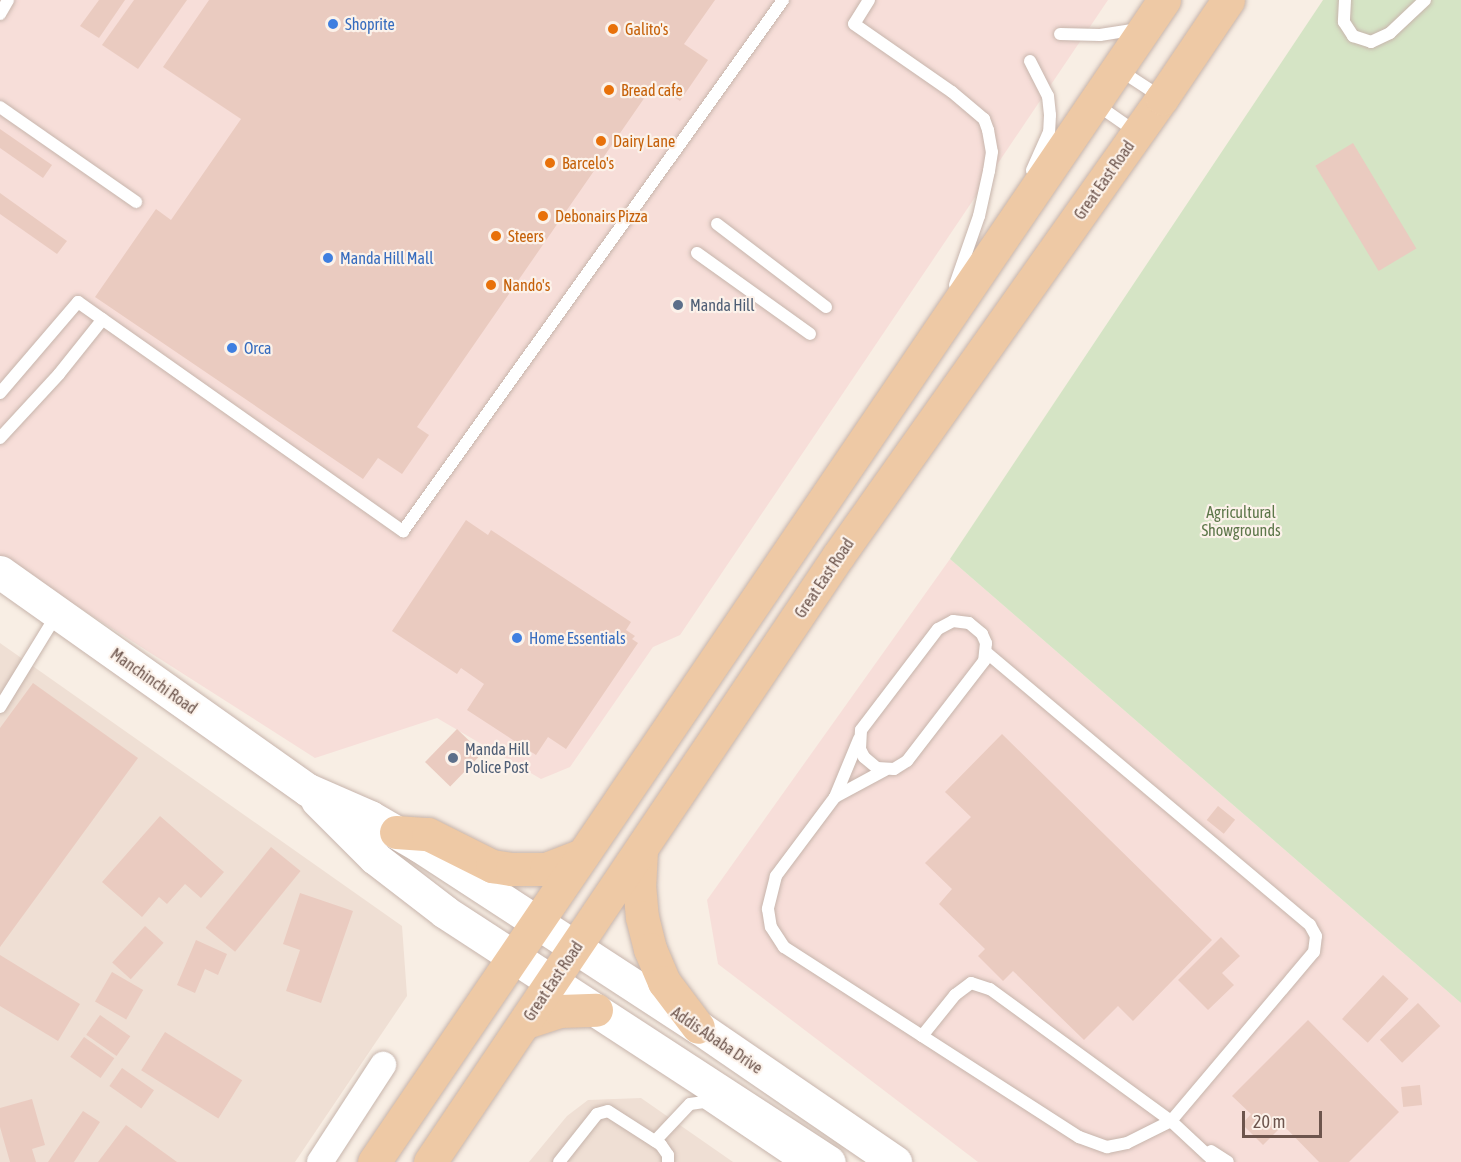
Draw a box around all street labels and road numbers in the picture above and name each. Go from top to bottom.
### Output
street label: Great East Road [1070,137,1138,223]
street label: Great East Road [790,535,858,621]
street label: Manchinchi Road [107,644,201,718]
street label: Great East Road [519,938,587,1024]
street label: Addis Ababa Drive [668,1002,766,1078]

